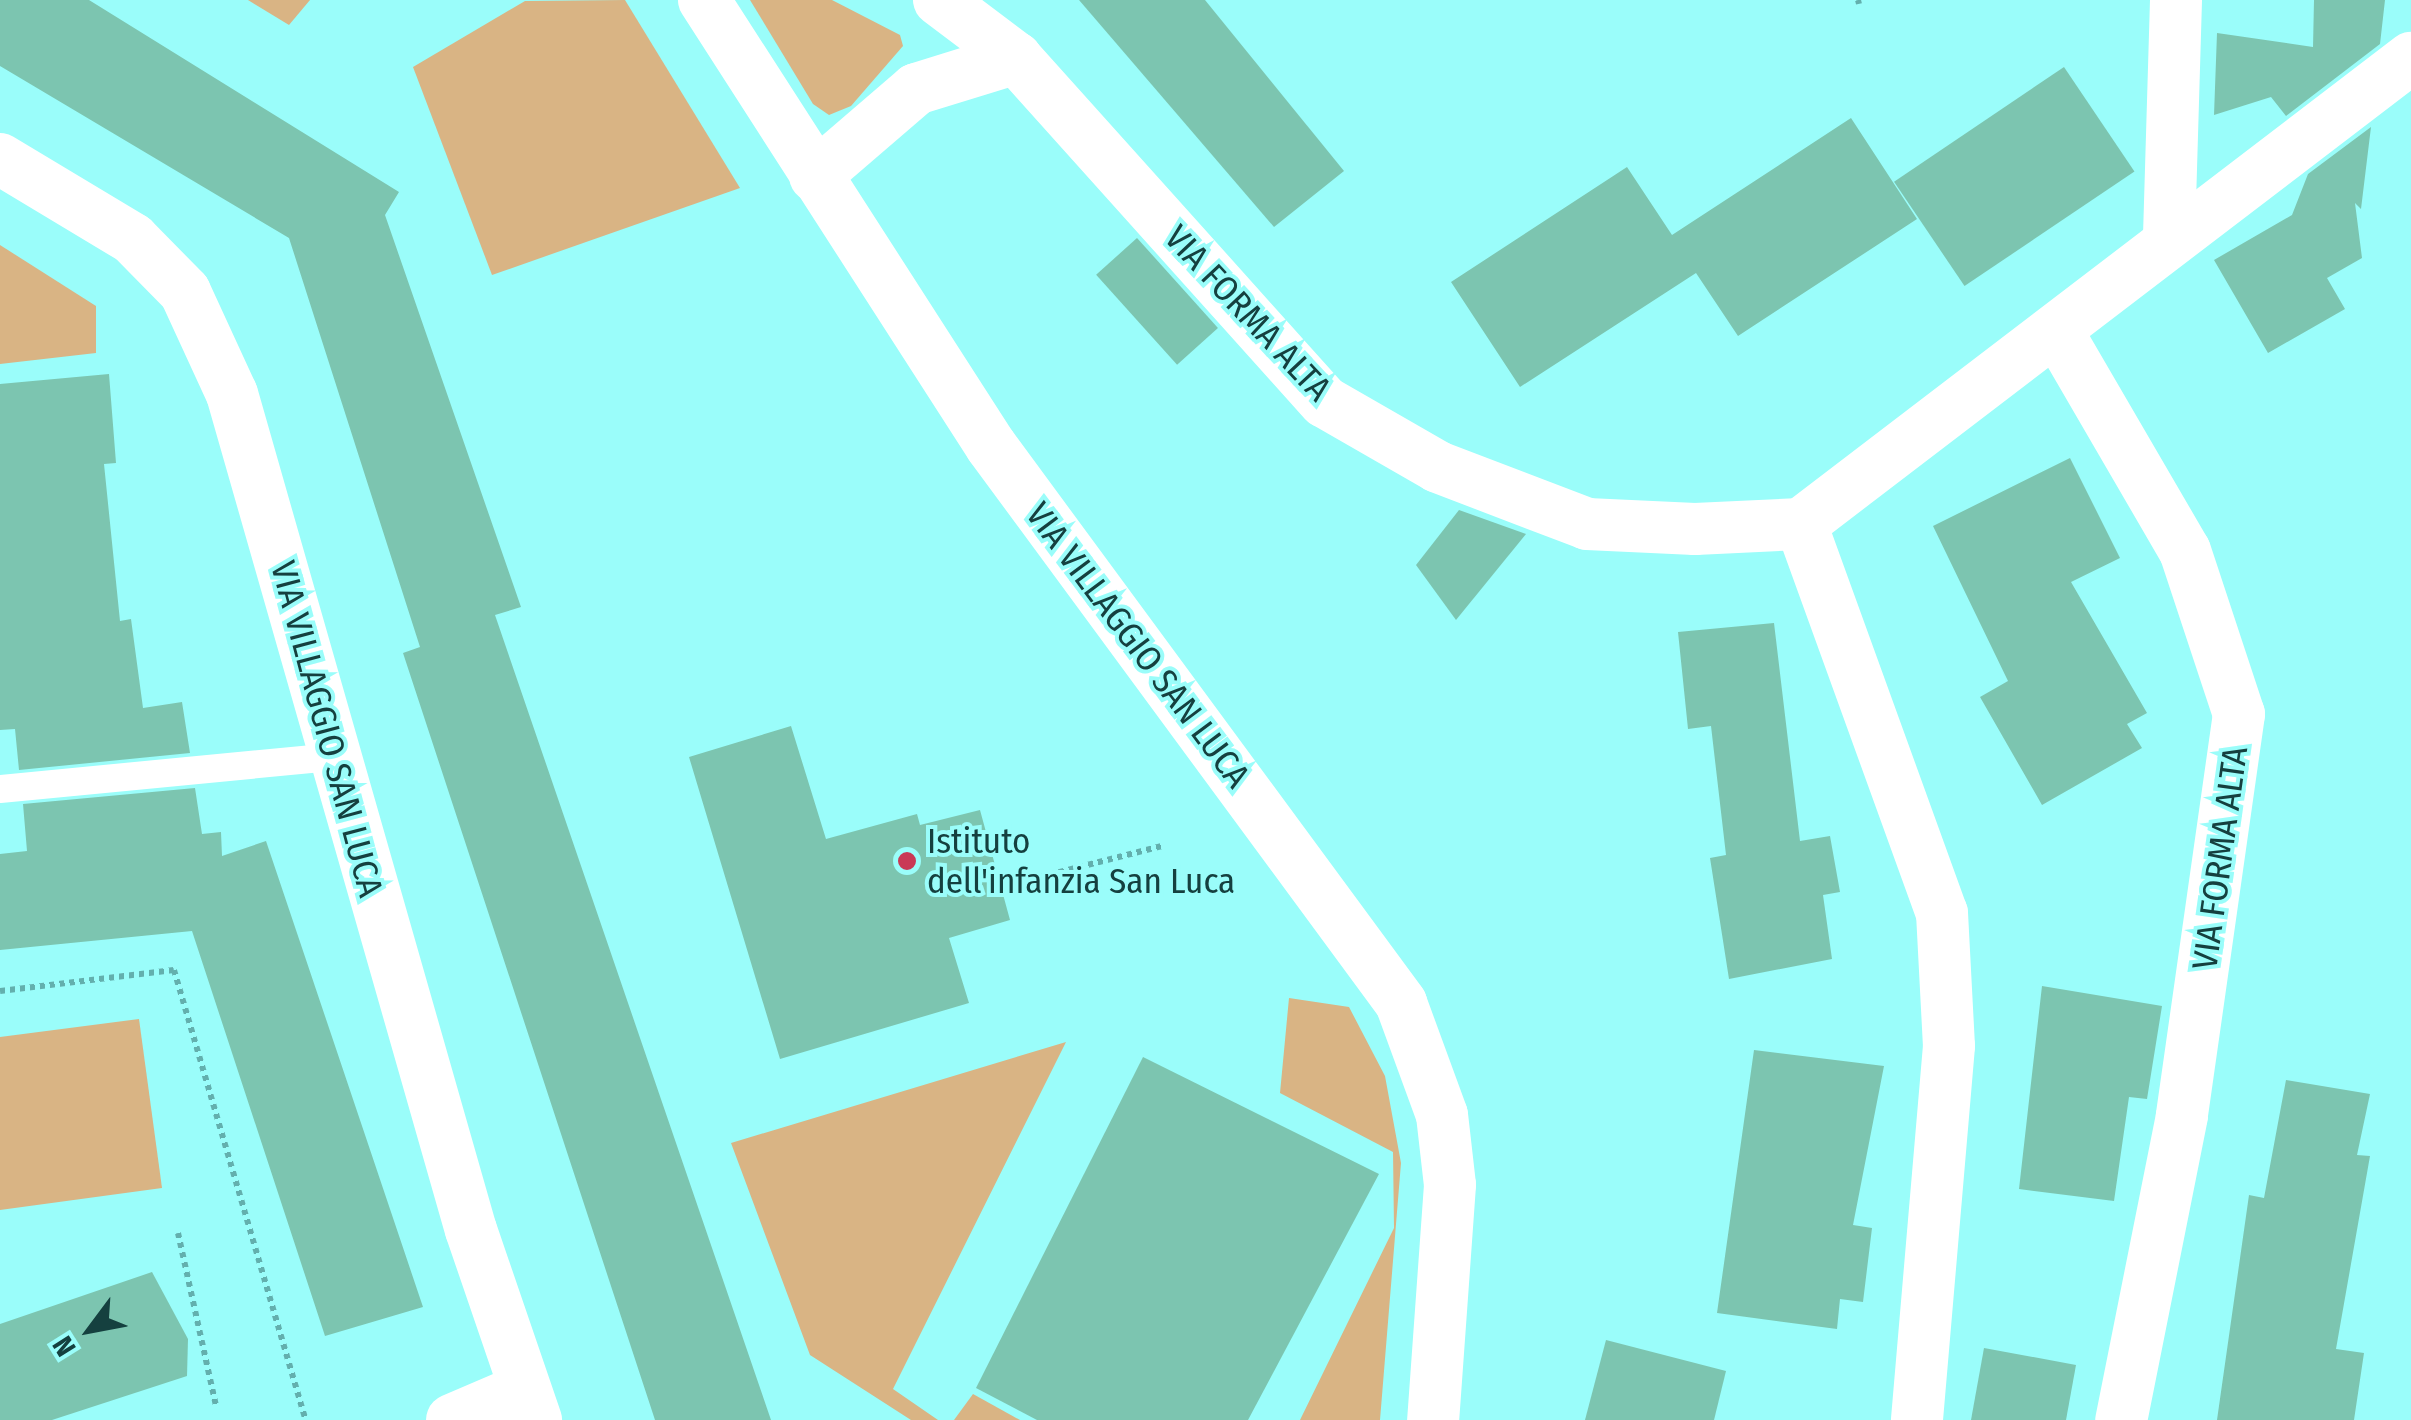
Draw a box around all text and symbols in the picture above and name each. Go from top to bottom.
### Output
street label: VIA FORMA ALTA [1156,216,1340,410]
street label: VIA VILLAGGIO SAN LUCA [1017,494,1259,796]
street label: VIA VILLAGGIO SAN LUCA [262,557,392,901]
street label: VIA FORMA ALTA [2184,744,2256,972]
place label: Istituto dell'infanzia San Luca [927,820,1235,902]
marker: Istituto dell'infanzia San Luca [896,850,918,872]
north arrow [40,1280,140,1380]
text: N [46,1330,83,1362]

